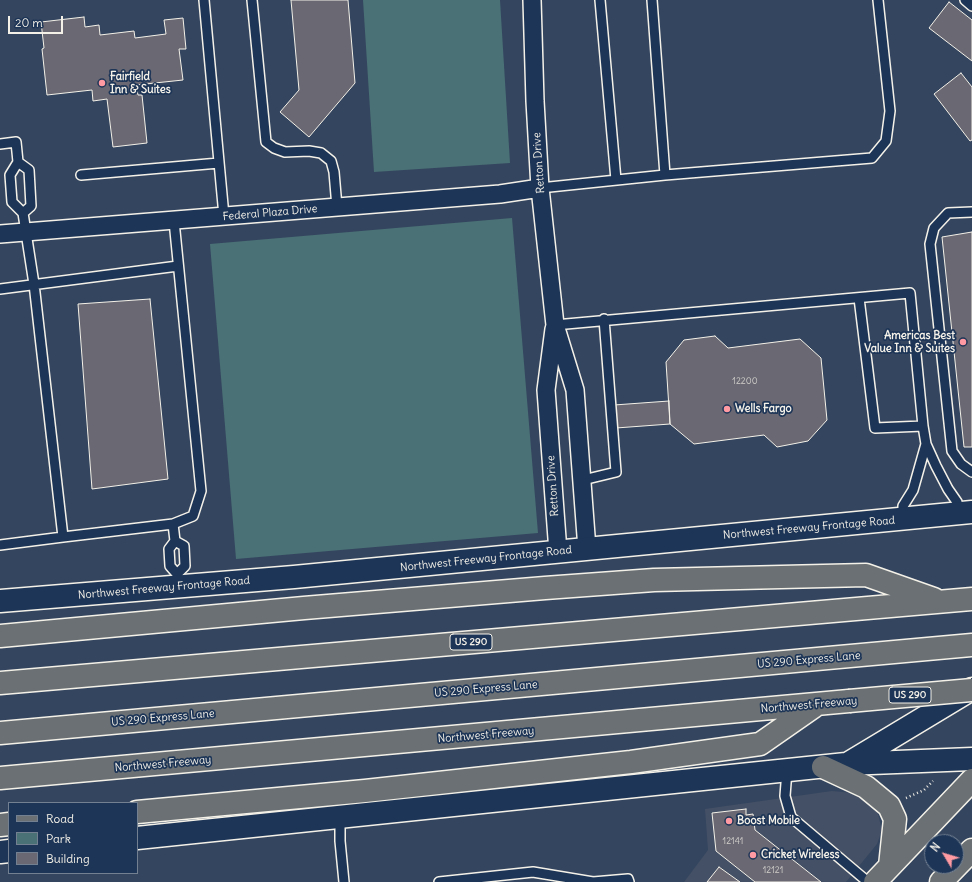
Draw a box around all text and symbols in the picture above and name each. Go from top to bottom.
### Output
scale bar [10,8,65,34]
text: 20 m [15,15,43,30]
place label: Fairfield Inn & Suites [110,70,171,96]
marker: Fairfield Inn & Suites [97,78,107,88]
street label: Retton Drive [530,132,548,194]
street label: Federal Plaza Drive [222,202,318,224]
place label: Americas Best Value Inn & Suites [864,329,955,355]
marker: Americas Best Value Inn & Suites [958,337,968,347]
house number: 12200 [732,376,758,386]
place label: Wells Fargo [735,402,792,416]
marker: Wells Fargo [722,404,732,414]
street label: Retton Drive [544,455,562,517]
street label: Northwest Freeway Frontage Road [722,514,896,542]
street label: Northwest Freeway Frontage Road [399,543,573,575]
street label: Northwest Freeway Frontage Road [77,574,251,602]
road number: US 290 [450,634,492,650]
street label: US 290 Express Lane [757,649,861,671]
street label: US 290 Express Lane [434,678,538,700]
road number: US 290 [889,687,931,703]
street label: Northwest Freeway [760,694,858,716]
street label: US 290 Express Lane [111,707,215,729]
street label: Northwest Freeway [437,724,535,746]
street label: Northwest Freeway [114,753,212,775]
legend [8,802,138,874]
text: Road [46,811,74,826]
place label: Boost Mobile [737,814,800,828]
marker: Boost Mobile [724,816,734,826]
text: Park [46,831,71,846]
north arrow [924,834,964,874]
house number: 12141 [723,836,743,846]
text: N [927,840,943,855]
place label: Cricket Wireless [761,848,839,862]
marker: Cricket Wireless [748,850,758,860]
text: Building [46,851,90,866]
house number: 12121 [763,865,783,875]

